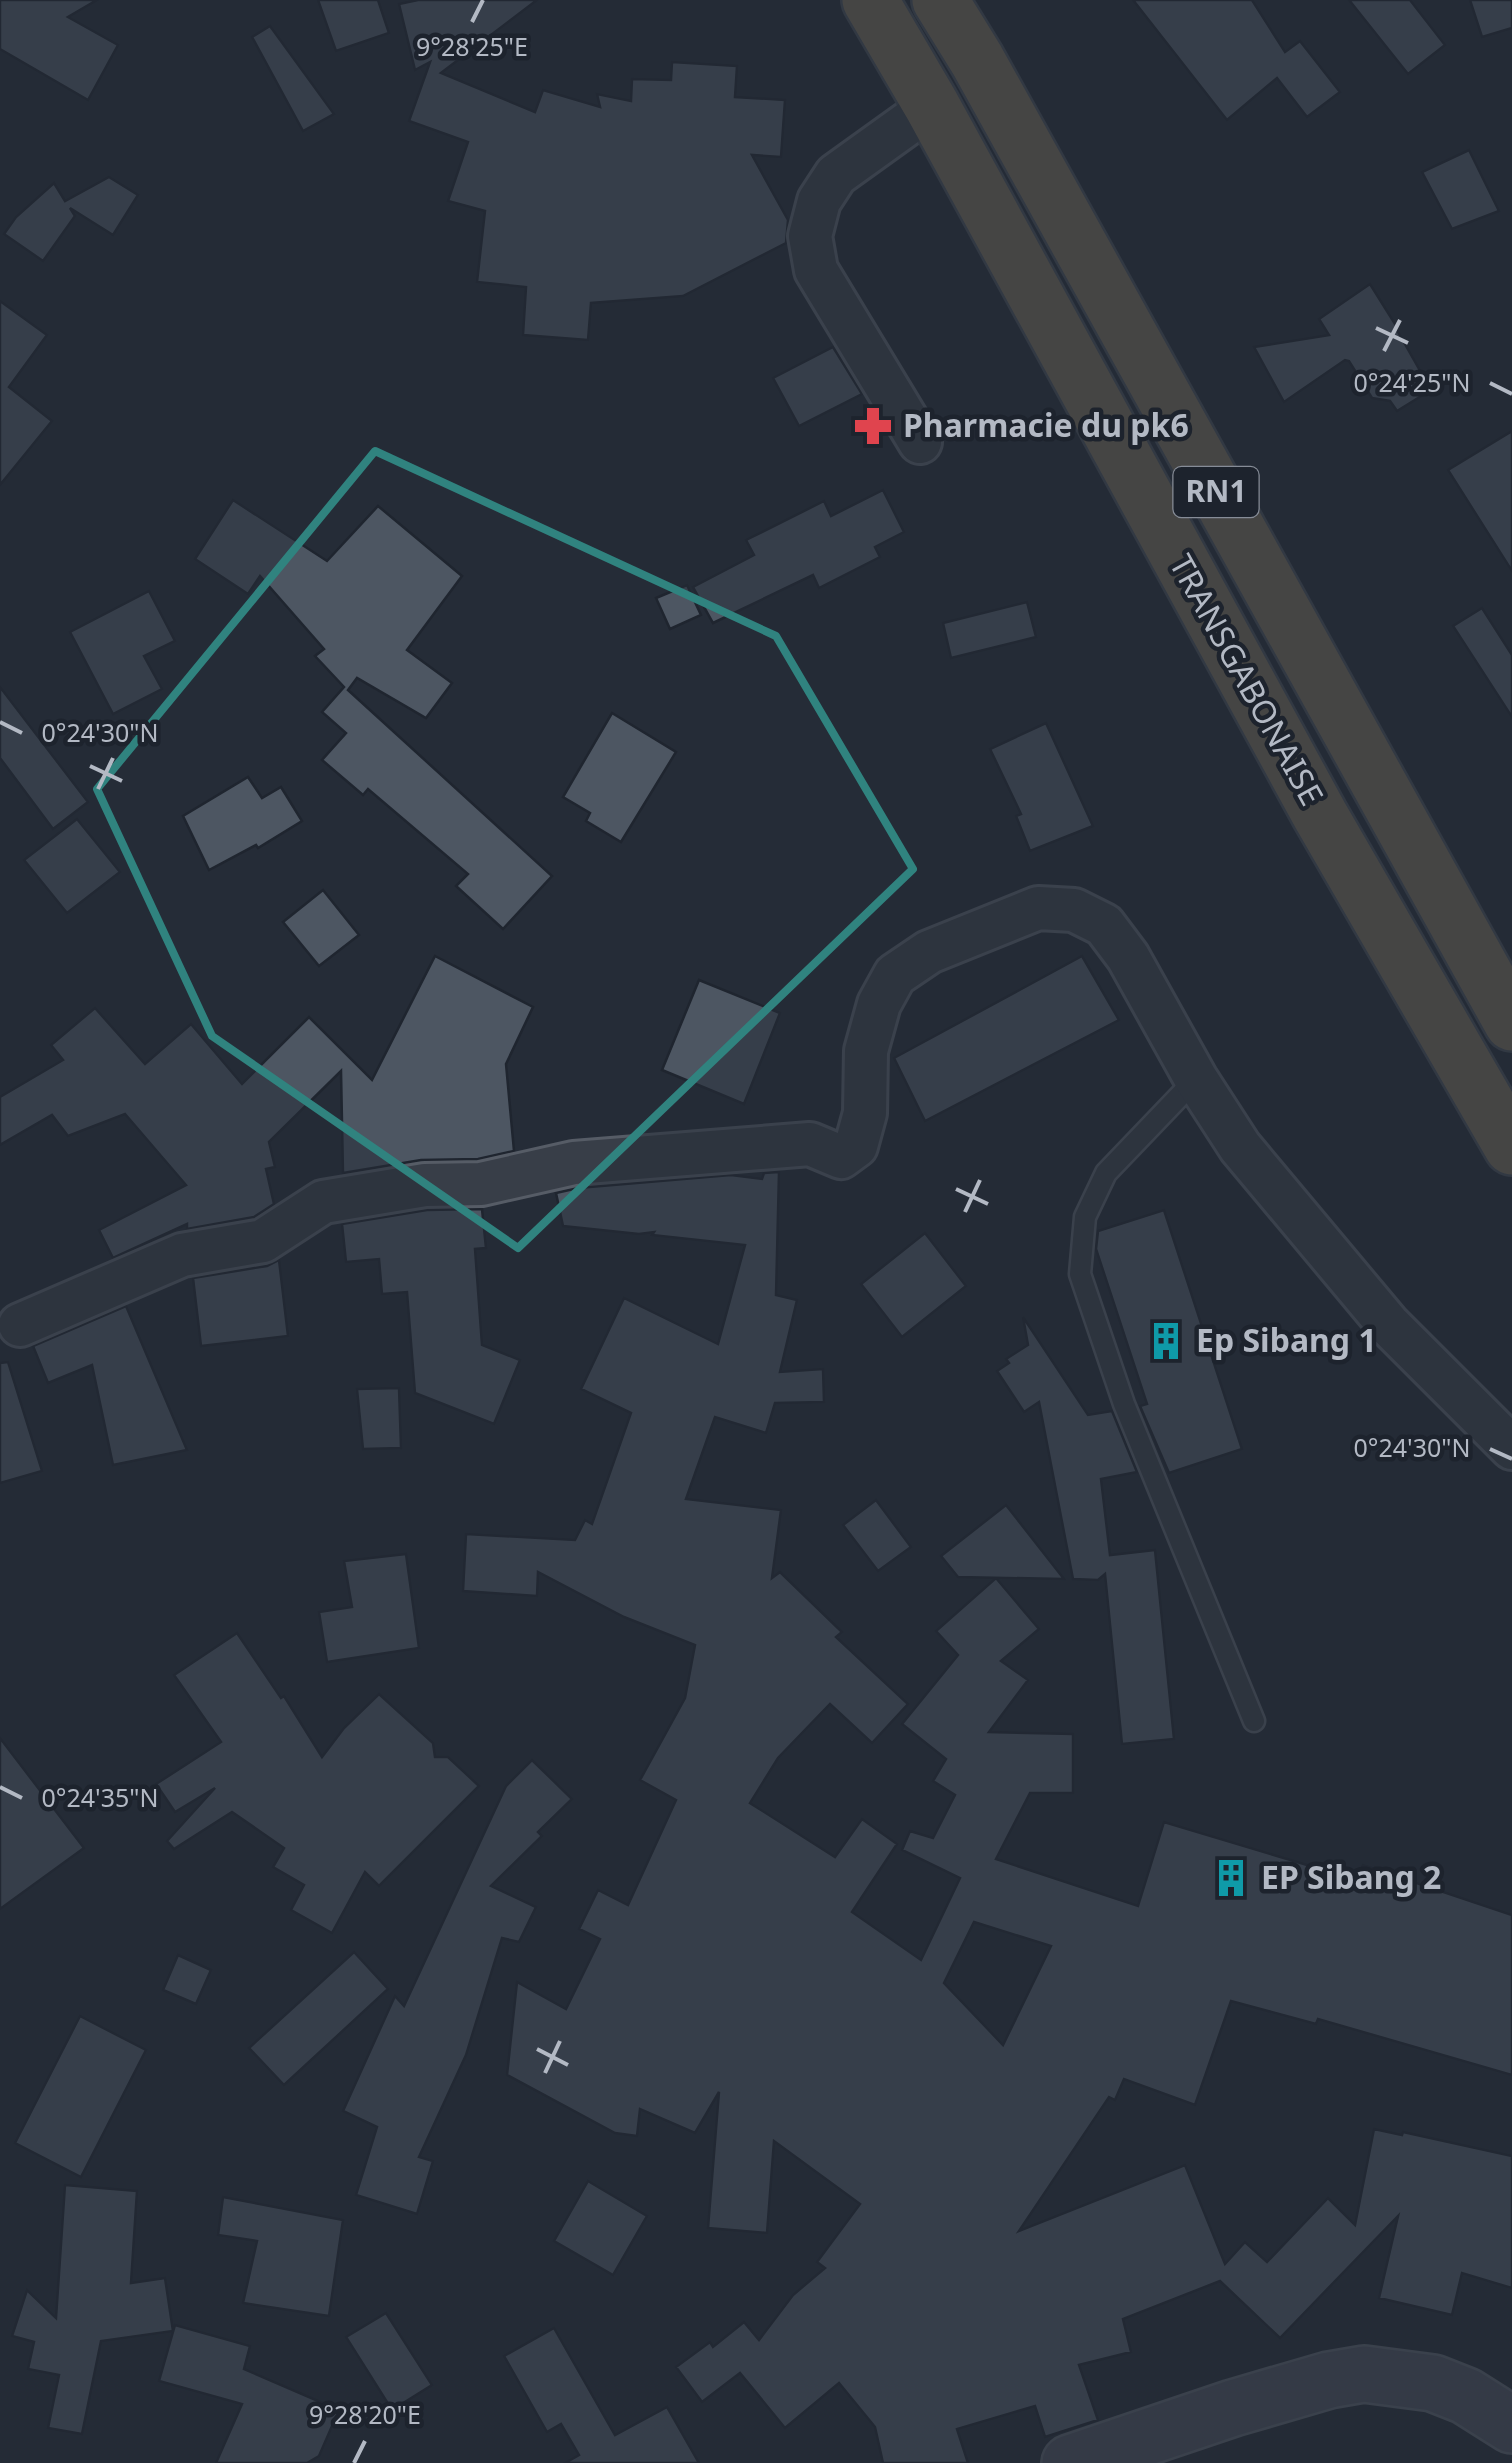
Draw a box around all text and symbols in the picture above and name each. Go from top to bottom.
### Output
text: 9°28'25"E [416,29,528,63]
text: 0°24'25"N [1353,365,1471,399]
place label: Pharmacie du pk6 [903,403,1189,446]
pharmacy icon: Pharmacie du pk6 [852,405,894,447]
road number: RN1 [1174,467,1258,517]
street label: TRANSGABONAISE [1161,546,1334,812]
text: 0°24'30"N [41,715,159,749]
place label: Ep Sibang 1 [1196,1318,1377,1361]
building icon: Ep Sibang 1 [1145,1320,1187,1362]
text: 0°24'30"N [1353,1430,1471,1464]
text: 0°24'35"N [41,1780,159,1814]
place label: EP Sibang 2 [1261,1855,1441,1898]
building icon: EP Sibang 2 [1210,1857,1252,1899]
text: 9°28'20"E [309,2397,421,2431]

